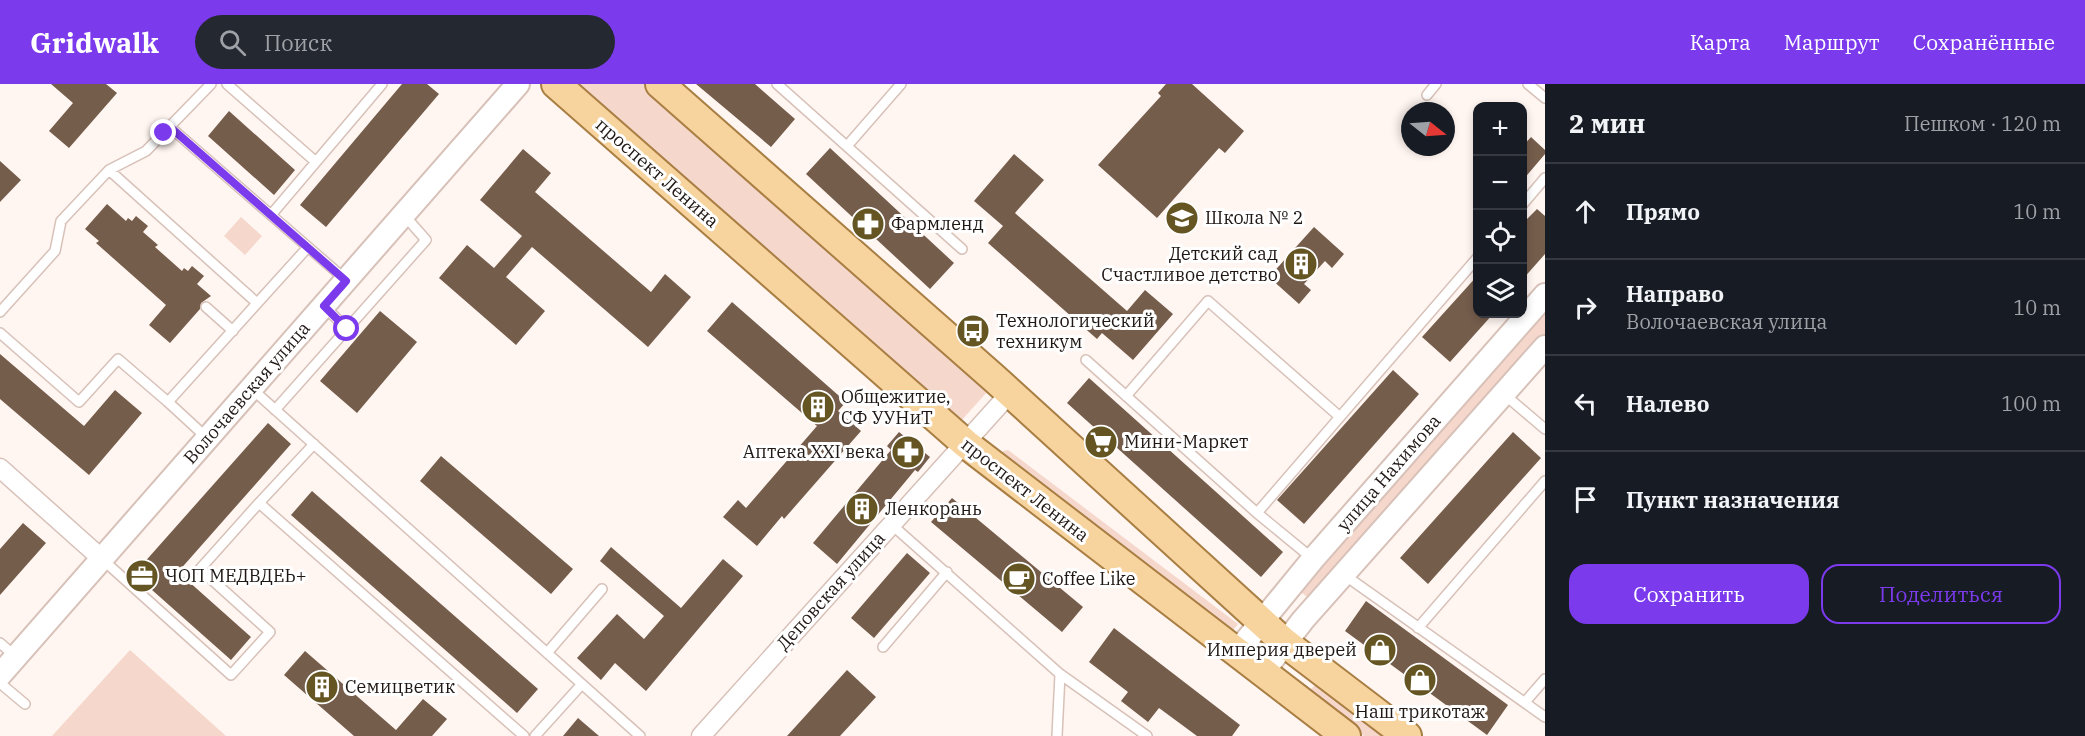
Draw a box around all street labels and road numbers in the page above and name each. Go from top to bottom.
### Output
street label: проспект Ленина [591,113,724,232]
street label: Волочаевская улица [178,317,315,469]
street label: улица Нахимова [1332,409,1446,536]
street label: проспект Ленина [957,433,1094,547]
street label: Деповская улица [771,527,890,655]

